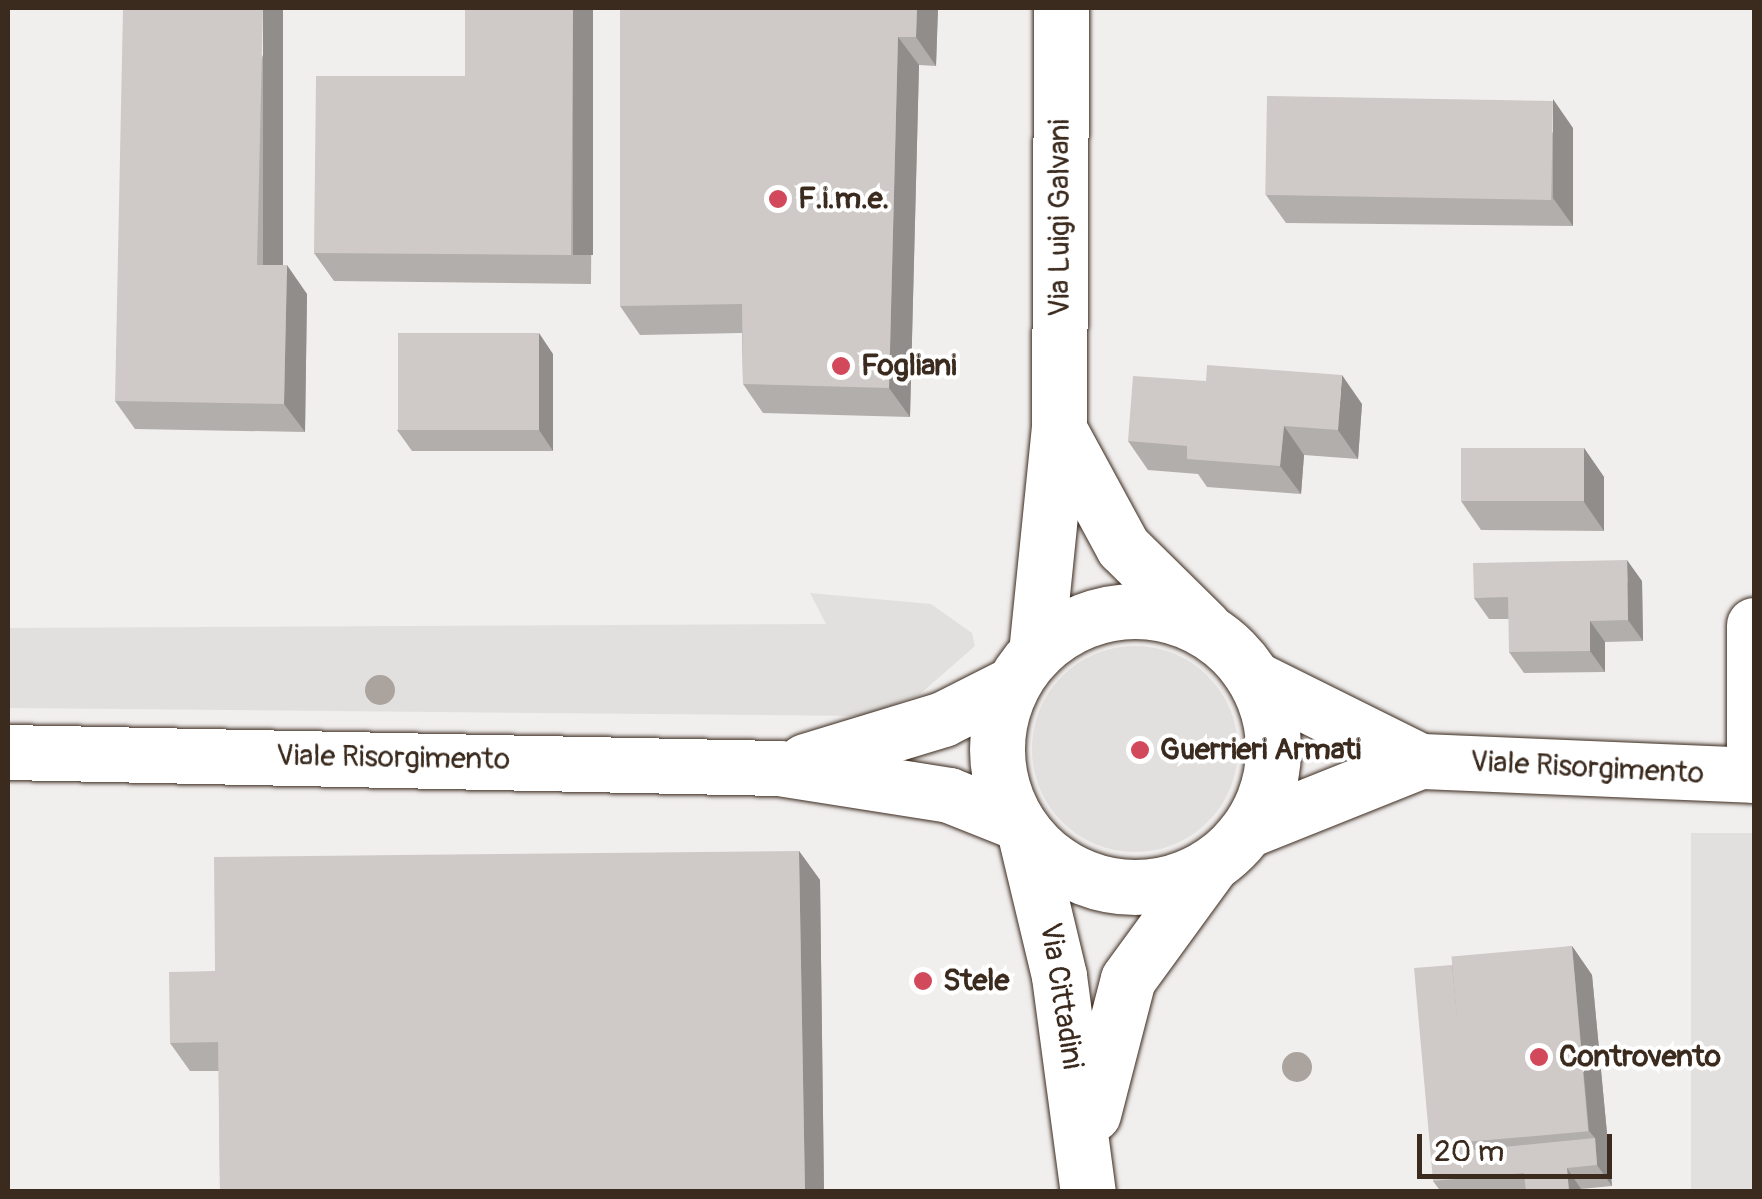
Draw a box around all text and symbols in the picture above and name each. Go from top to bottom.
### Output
street label: Via Luigi Galvani [1042,119,1078,317]
place label: F.i.m.e. [798,181,889,217]
marker: F.i.m.e. [767,188,789,210]
place label: Fogliani [861,348,957,384]
marker: Fogliani [830,355,852,377]
place label: Guerrieri Armati [1160,732,1361,768]
street label: Viale Risorgimento [276,738,510,778]
marker: Guerrieri Armati [1129,739,1151,761]
street label: Viale Risorgimento [1469,744,1705,792]
street label: Via Cittadini [1032,920,1090,1072]
place label: Stele [943,963,1009,999]
marker: Stele [912,970,934,992]
place label: Controvento [1559,1039,1721,1075]
marker: Controvento [1528,1046,1550,1068]
scale bar [1422,1114,1617,1176]
text: 20 m [1434,1133,1504,1170]

